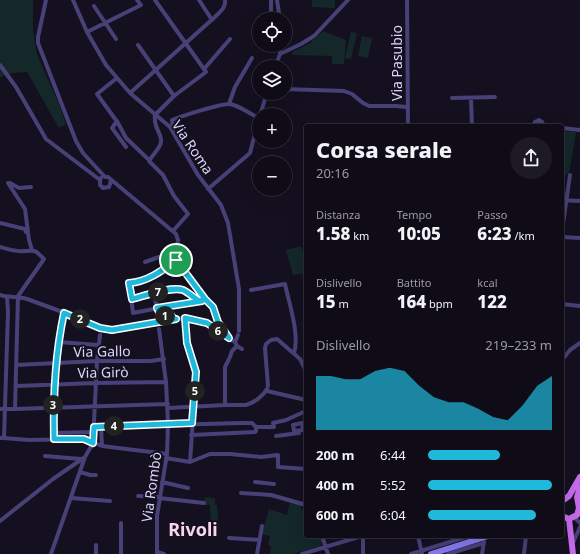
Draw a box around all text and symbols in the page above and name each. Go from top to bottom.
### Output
map controls [252,12,292,196]
button: locate [252,12,292,52]
street label: Via Pasubio [387,25,406,101]
button: layers [252,60,292,100]
button: + [252,108,292,148]
street label: Via Roma [168,116,218,178]
text: Corsa serale [316,134,452,164]
button: share [510,137,552,179]
button: − [252,156,292,196]
text: 20:16 [316,164,349,182]
text: Distanza [316,207,360,222]
text: Tempo [397,207,432,222]
text: Passo [477,207,507,222]
text: 1.58 [316,222,350,245]
text: 10:05 [397,222,441,245]
text: 6:23 [477,222,512,245]
text: km [350,228,369,243]
text: /km [512,228,535,243]
pin [159,243,193,277]
icon: arrive [165,249,187,271]
text: Dislivello [316,275,362,290]
text: Battito [397,275,431,290]
text: kcal [477,275,498,290]
pin: 7 [148,282,168,302]
text: 7 [155,284,161,299]
text: 15 [316,290,336,313]
text: 164 [397,290,426,313]
text: 122 [477,290,507,313]
text: m [336,296,349,311]
text: bpm [426,296,453,311]
pin: 1 [155,306,175,326]
text: 1 [162,308,168,323]
pin: 2 [70,309,90,329]
text: 2 [77,311,83,326]
pin: 6 [208,321,228,341]
text: 6 [215,323,221,338]
text: Dislivello [316,336,370,354]
text: 219–233 m [485,336,552,354]
street label: Via Gallo [73,341,131,361]
street label: Via Girò [77,362,129,382]
pin: 5 [185,381,205,401]
text: 5 [192,383,198,398]
pin: 3 [43,395,63,415]
text: 3 [50,397,56,412]
pin: 4 [104,416,124,436]
text: 4 [111,418,117,433]
text: 200 m [316,446,354,464]
text: 6:44 [380,446,406,464]
street label: Via Rombò [137,451,165,523]
text: 400 m [316,476,354,494]
text: 5:52 [380,476,406,494]
text: 600 m [316,506,354,524]
text: 6:04 [380,506,406,524]
district label: Rivoli [168,517,218,541]

